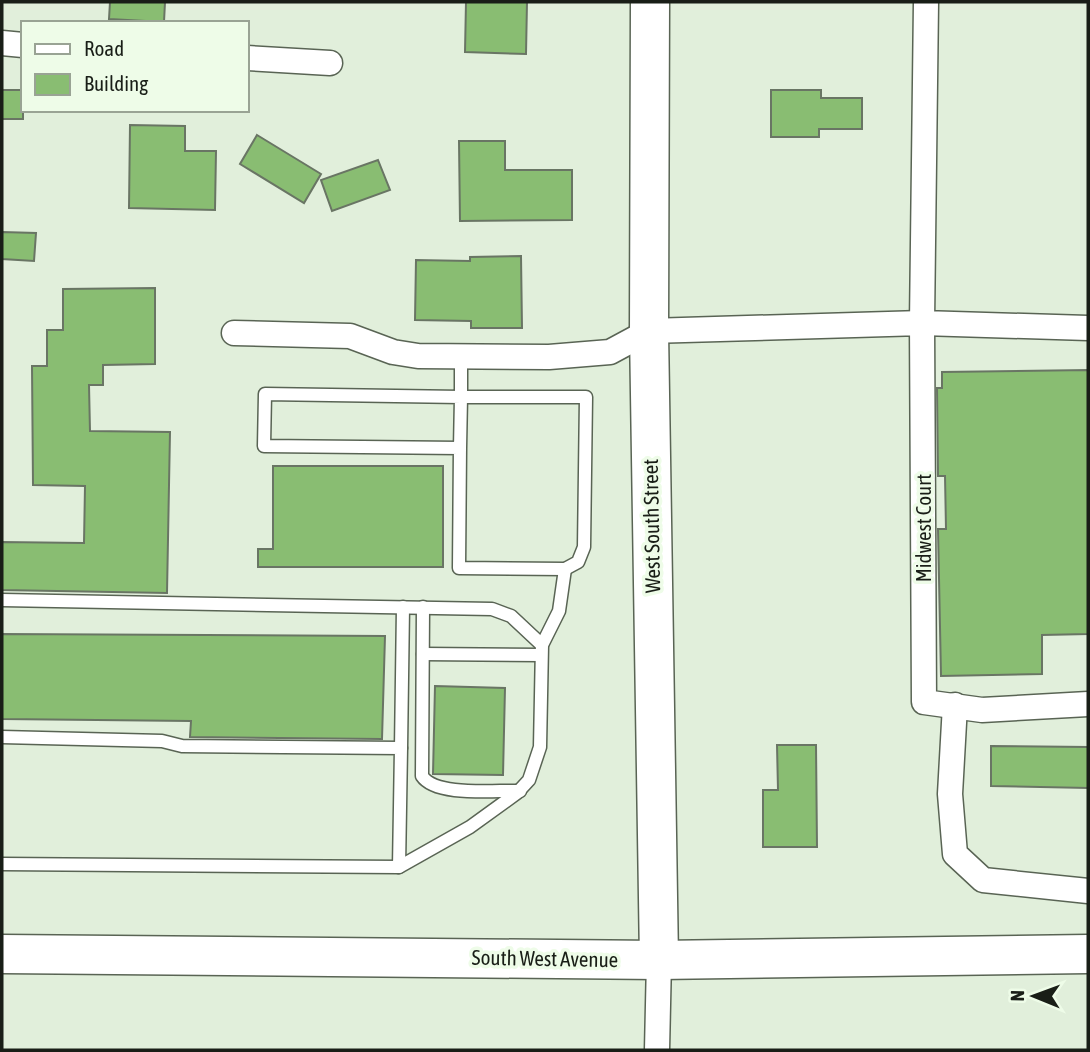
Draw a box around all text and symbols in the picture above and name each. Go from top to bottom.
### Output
legend [21,21,248,112]
text: Road [84,36,124,60]
text: Building [84,71,148,95]
street label: West South Street [638,459,664,593]
street label: Midwest Court [911,474,935,582]
street label: South West Avenue [472,945,618,971]
north arrow [999,961,1069,1031]
text: N [1006,990,1028,1002]

